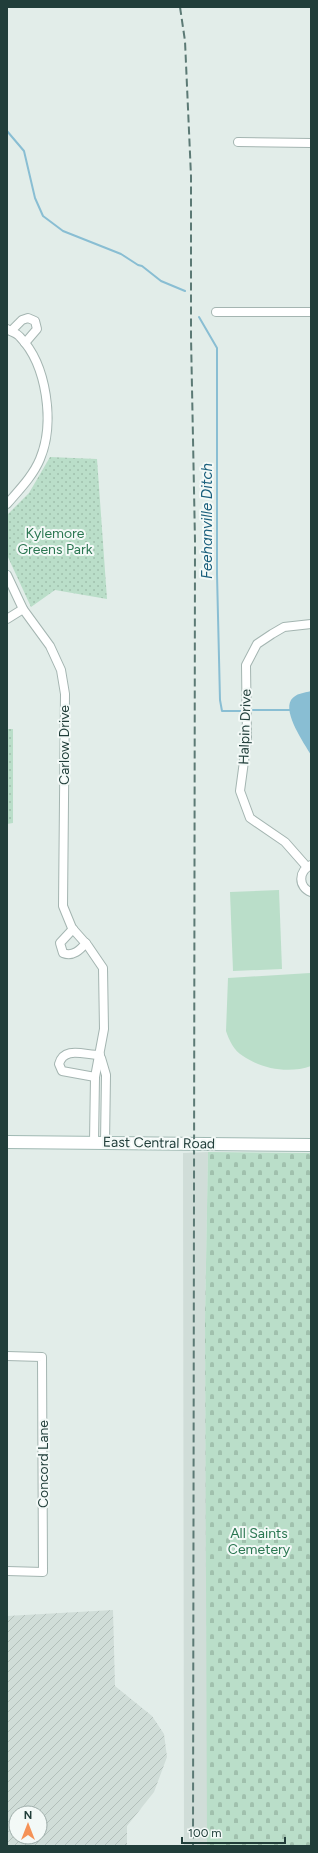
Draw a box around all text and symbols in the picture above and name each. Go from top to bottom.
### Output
water label: Feehanville Ditch [198,463,216,579]
park label: Kylemore Greens Park [17,525,93,558]
street label: Halpin Drive [235,688,255,765]
street label: Carlow Drive [56,705,73,785]
street label: East Central Road [103,1134,215,1152]
street label: Concord Lane [35,1420,52,1508]
park label: All Saints Cemetery [228,1525,291,1558]
north arrow [8,1805,48,1845]
text: N [24,1809,32,1822]
scale bar [182,1819,285,1845]
text: 100 m [188,1826,222,1840]

